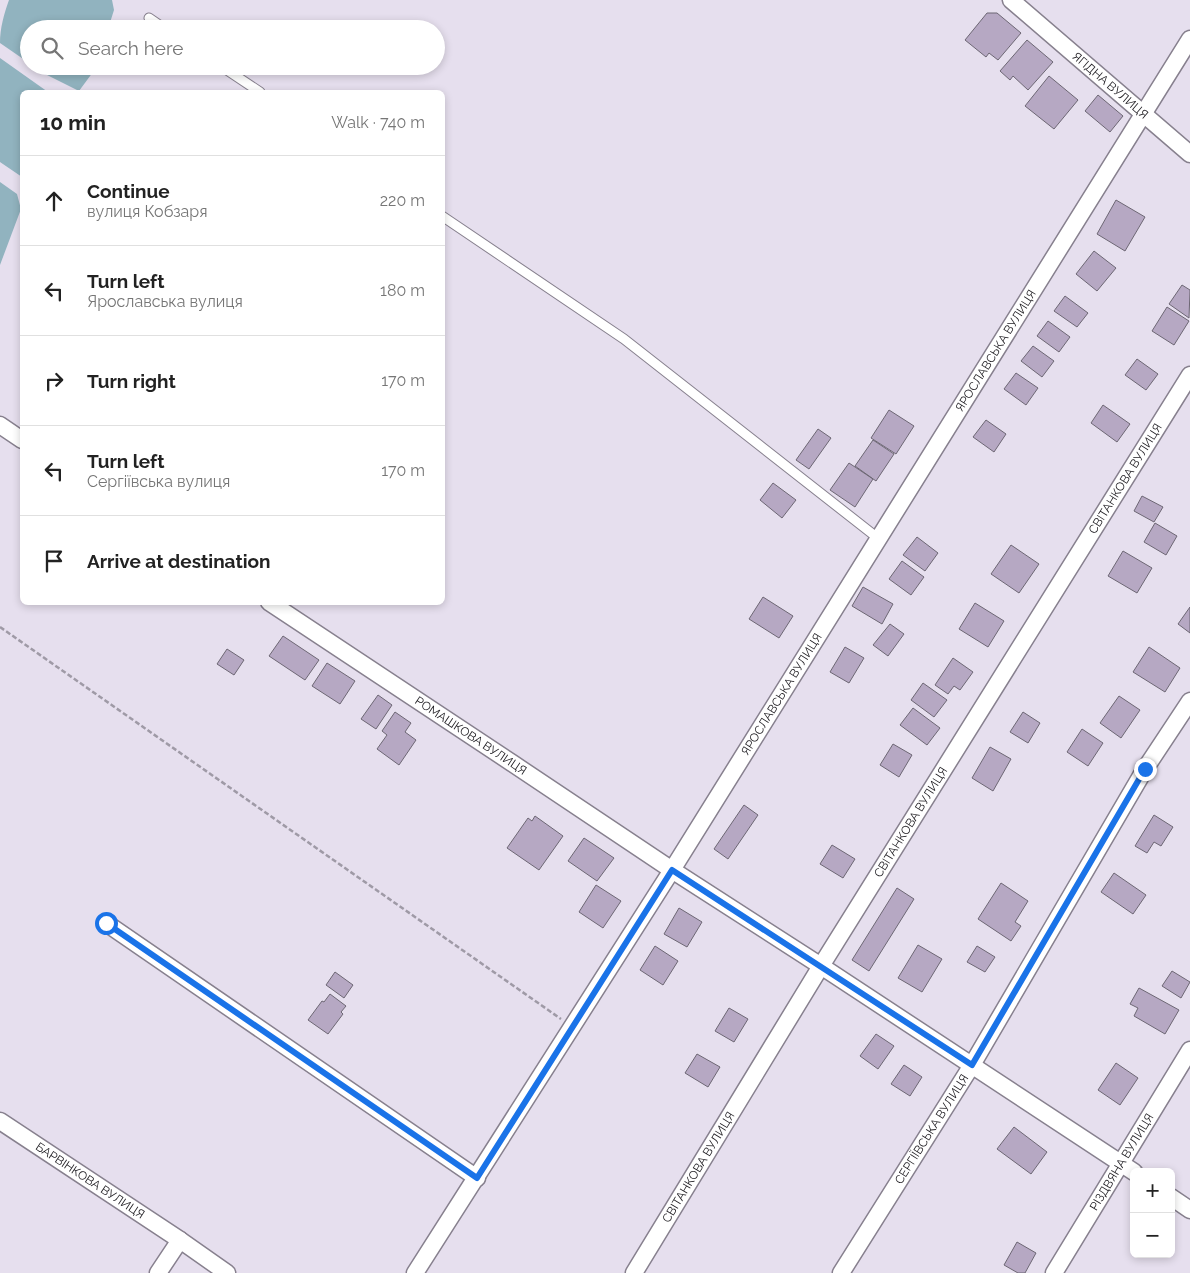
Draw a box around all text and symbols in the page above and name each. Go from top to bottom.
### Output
search box [20,20,445,75]
icon: search [38,34,66,62]
text: Search here [78,37,184,59]
street label: ЯГІДНА ВУЛИЦЯ [1070,49,1151,122]
text: 10 min [40,110,106,135]
text: Walk · 740 m [331,113,425,132]
text: Continue [87,180,170,202]
icon: ahead [40,187,68,215]
text: 220 m [380,191,425,210]
text: вулиця Кобзаря [87,202,207,221]
text: Turn left [87,270,164,292]
icon: left [40,277,68,305]
text: 180 m [380,281,425,300]
street label: ЯРОСЛАВСЬКА ВУЛИЦЯ [953,287,1039,414]
text: Ярославська вулиця [87,292,243,311]
icon: right [40,367,68,395]
text: Turn right [87,370,176,392]
text: 170 m [381,371,425,390]
street label: СВІТАНКОВА ВУЛИЦЯ [1086,421,1165,536]
text: Turn left [87,450,164,472]
icon: left [40,457,68,485]
text: 170 m [381,461,425,480]
text: Сергіївська вулиця [87,472,230,491]
icon: arrive [40,547,68,575]
text: Arrive at destination [87,550,271,572]
street label: ЯРОСЛАВСЬКА ВУЛИЦЯ [738,631,825,758]
street label: РОМАШКОВА ВУЛИЦЯ [412,694,529,778]
route end [1134,758,1157,781]
street label: СВІТАНКОВА ВУЛИЦЯ [871,765,950,880]
route start [95,912,118,935]
street label: СЕРГІЇВСЬКА ВУЛИЦЯ [892,1072,971,1187]
street label: СВІТАНКОВА ВУЛИЦЯ [659,1109,738,1225]
street label: РІЗДВЯНА ВУЛИЦЯ [1087,1111,1157,1213]
street label: БАРВІНКОВА ВУЛИЦЯ [33,1140,147,1222]
map controls [1130,1168,1175,1258]
button: + [1130,1168,1175,1213]
button: − [1130,1213,1175,1258]

